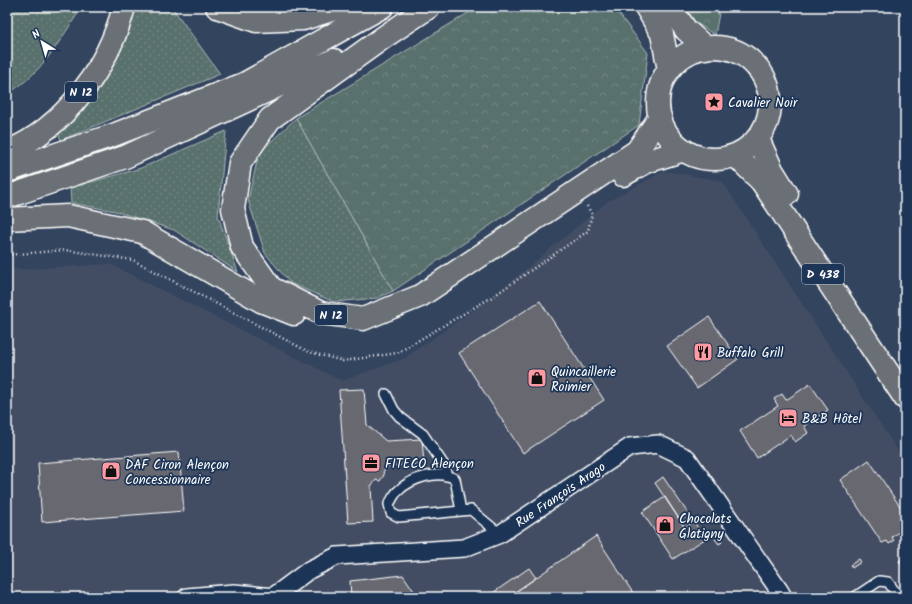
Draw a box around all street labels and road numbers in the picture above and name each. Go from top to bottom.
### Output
road number: N 12 [65,82,97,102]
road number: D 438 [802,264,844,284]
road number: N 12 [315,305,347,325]
street label: Rue François Arago [511,457,610,533]

